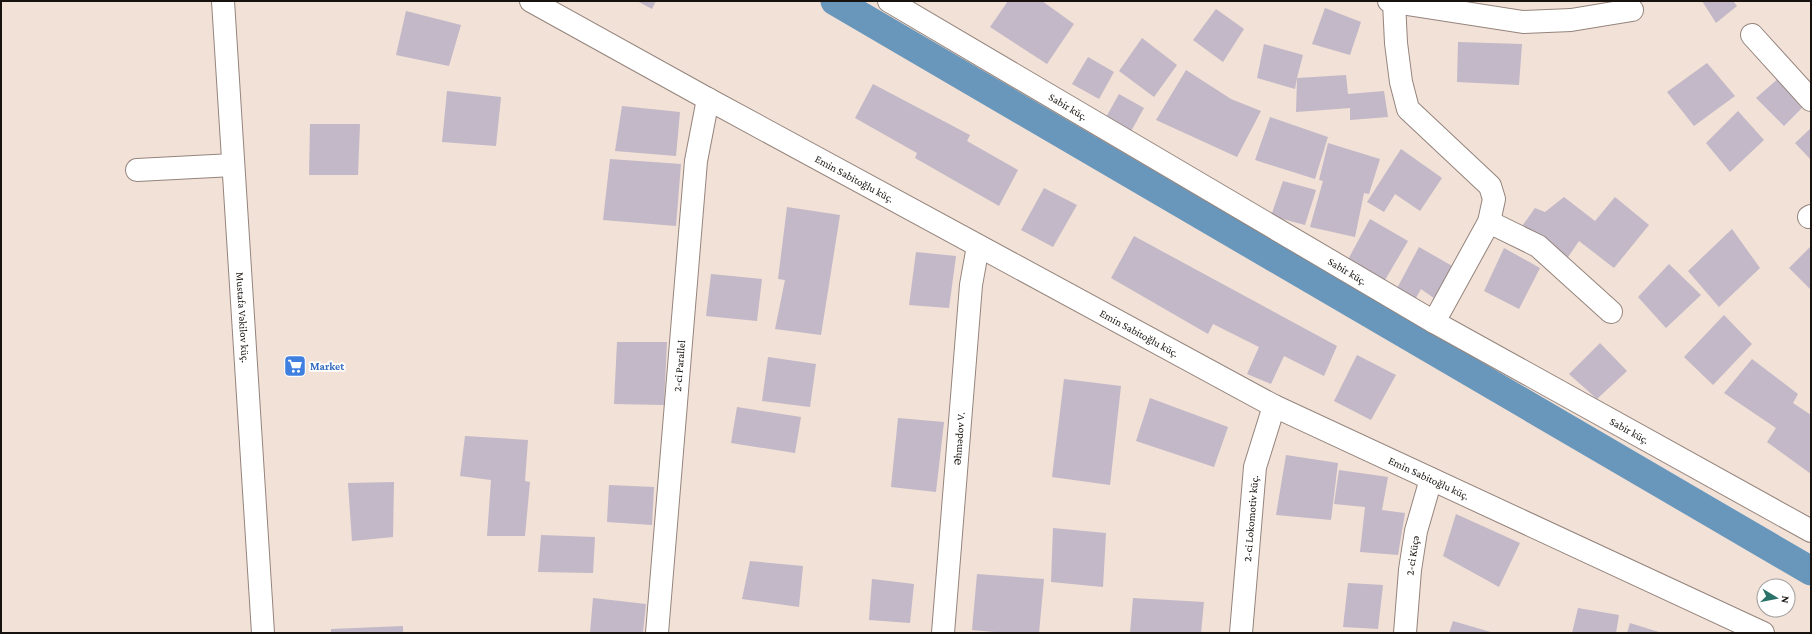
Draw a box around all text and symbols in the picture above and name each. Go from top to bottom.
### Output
street label: Sabir küç. [1047,90,1090,123]
street label: Emin Sabitoğlu küç. [813,152,896,205]
street label: Sabir küç. [1326,255,1369,287]
street label: Mustafa Vəkilov küç. [234,272,252,363]
street label: Emin Sabitoğlu küç. [1098,307,1181,359]
street label: 2-ci Parallel [671,340,687,392]
supermarket icon: Market [282,353,308,379]
place label: Market [310,360,344,372]
street label: Əhmədov V. [951,411,967,466]
street label: Sabir küç. [1608,415,1651,446]
street label: Emin Sabitoğlu küç. [1387,454,1471,502]
street label: 2-ci Lokomotiv küç. [1241,475,1261,562]
street label: 2-ci Küçə [1404,534,1422,576]
north arrow [1756,578,1796,618]
text: N [1779,595,1792,605]

